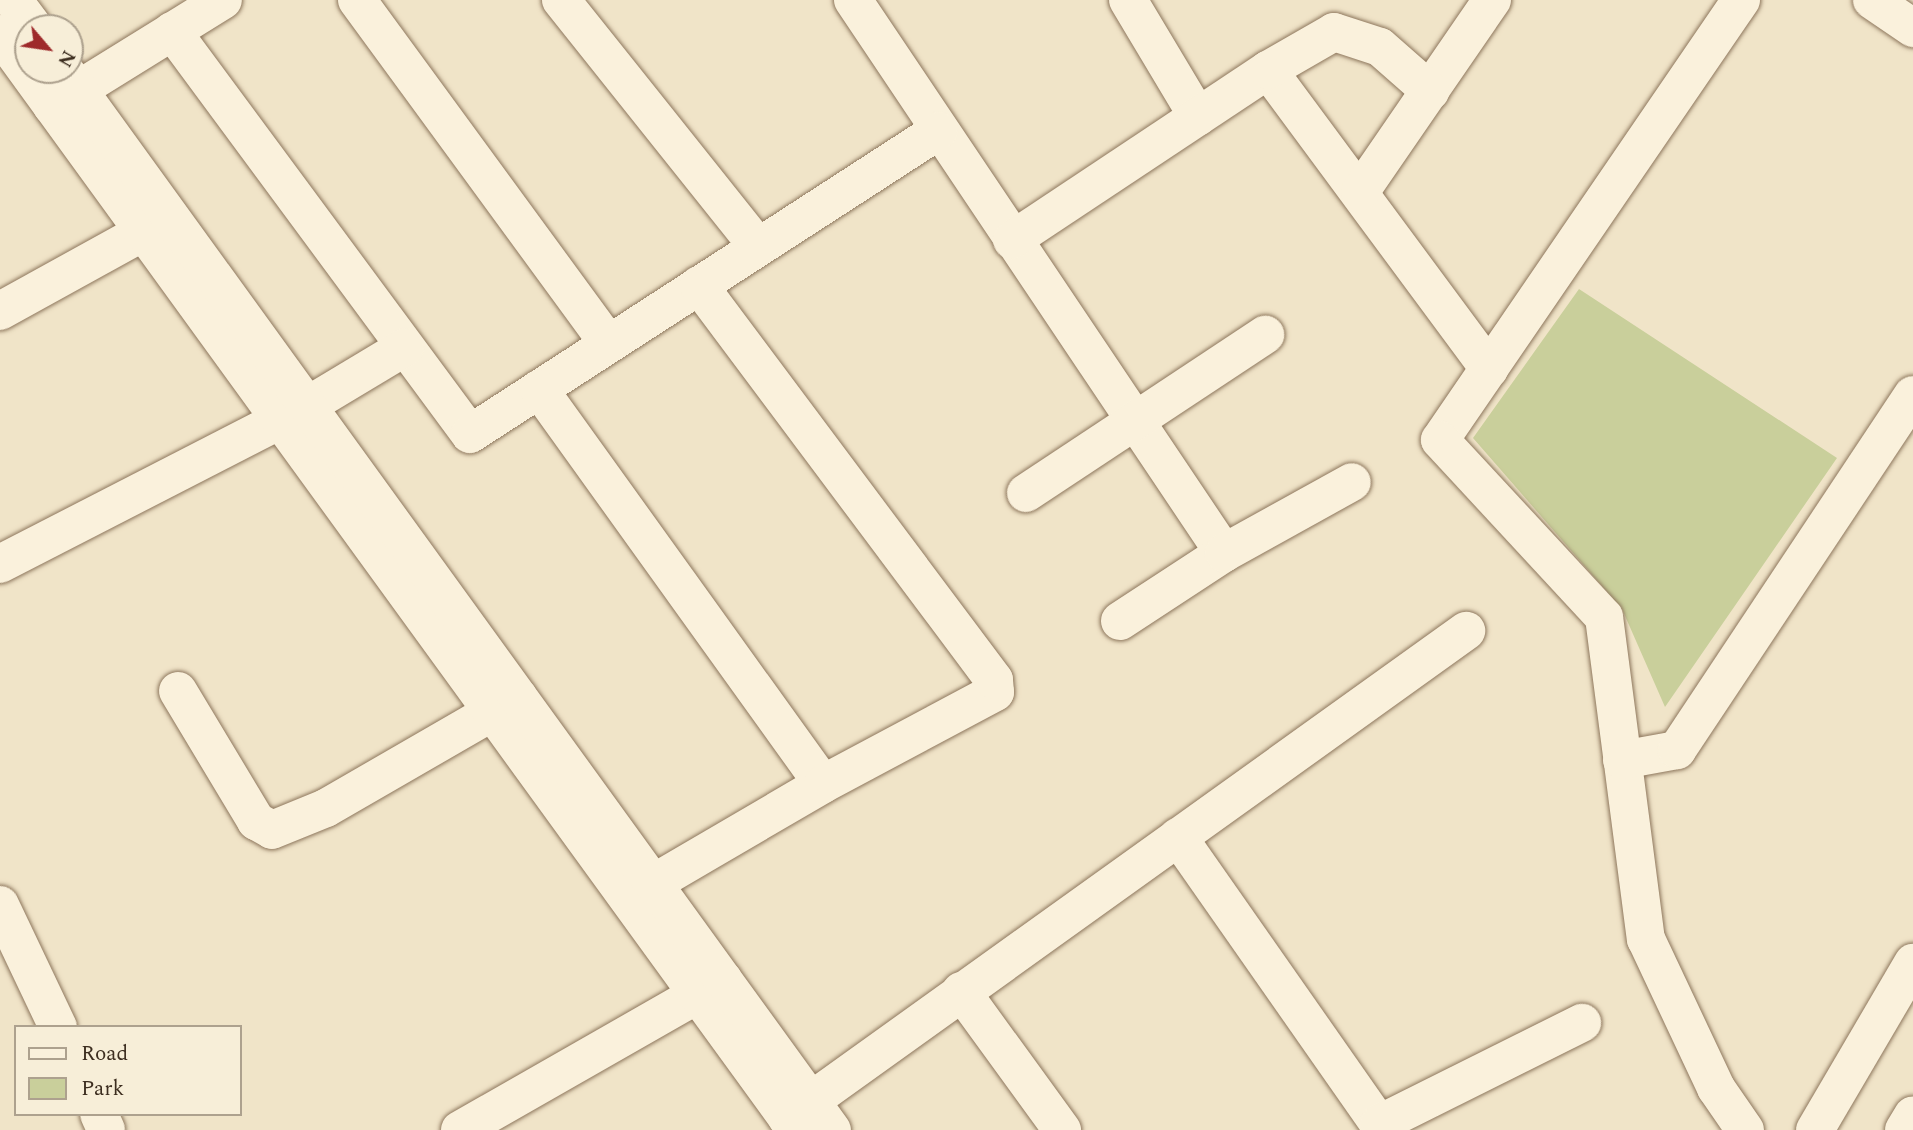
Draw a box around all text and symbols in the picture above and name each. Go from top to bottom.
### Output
north arrow [14,14,84,84]
text: N [50,45,83,72]
legend [14,1025,242,1116]
text: Road [81,1038,128,1070]
text: Park [81,1073,124,1105]

